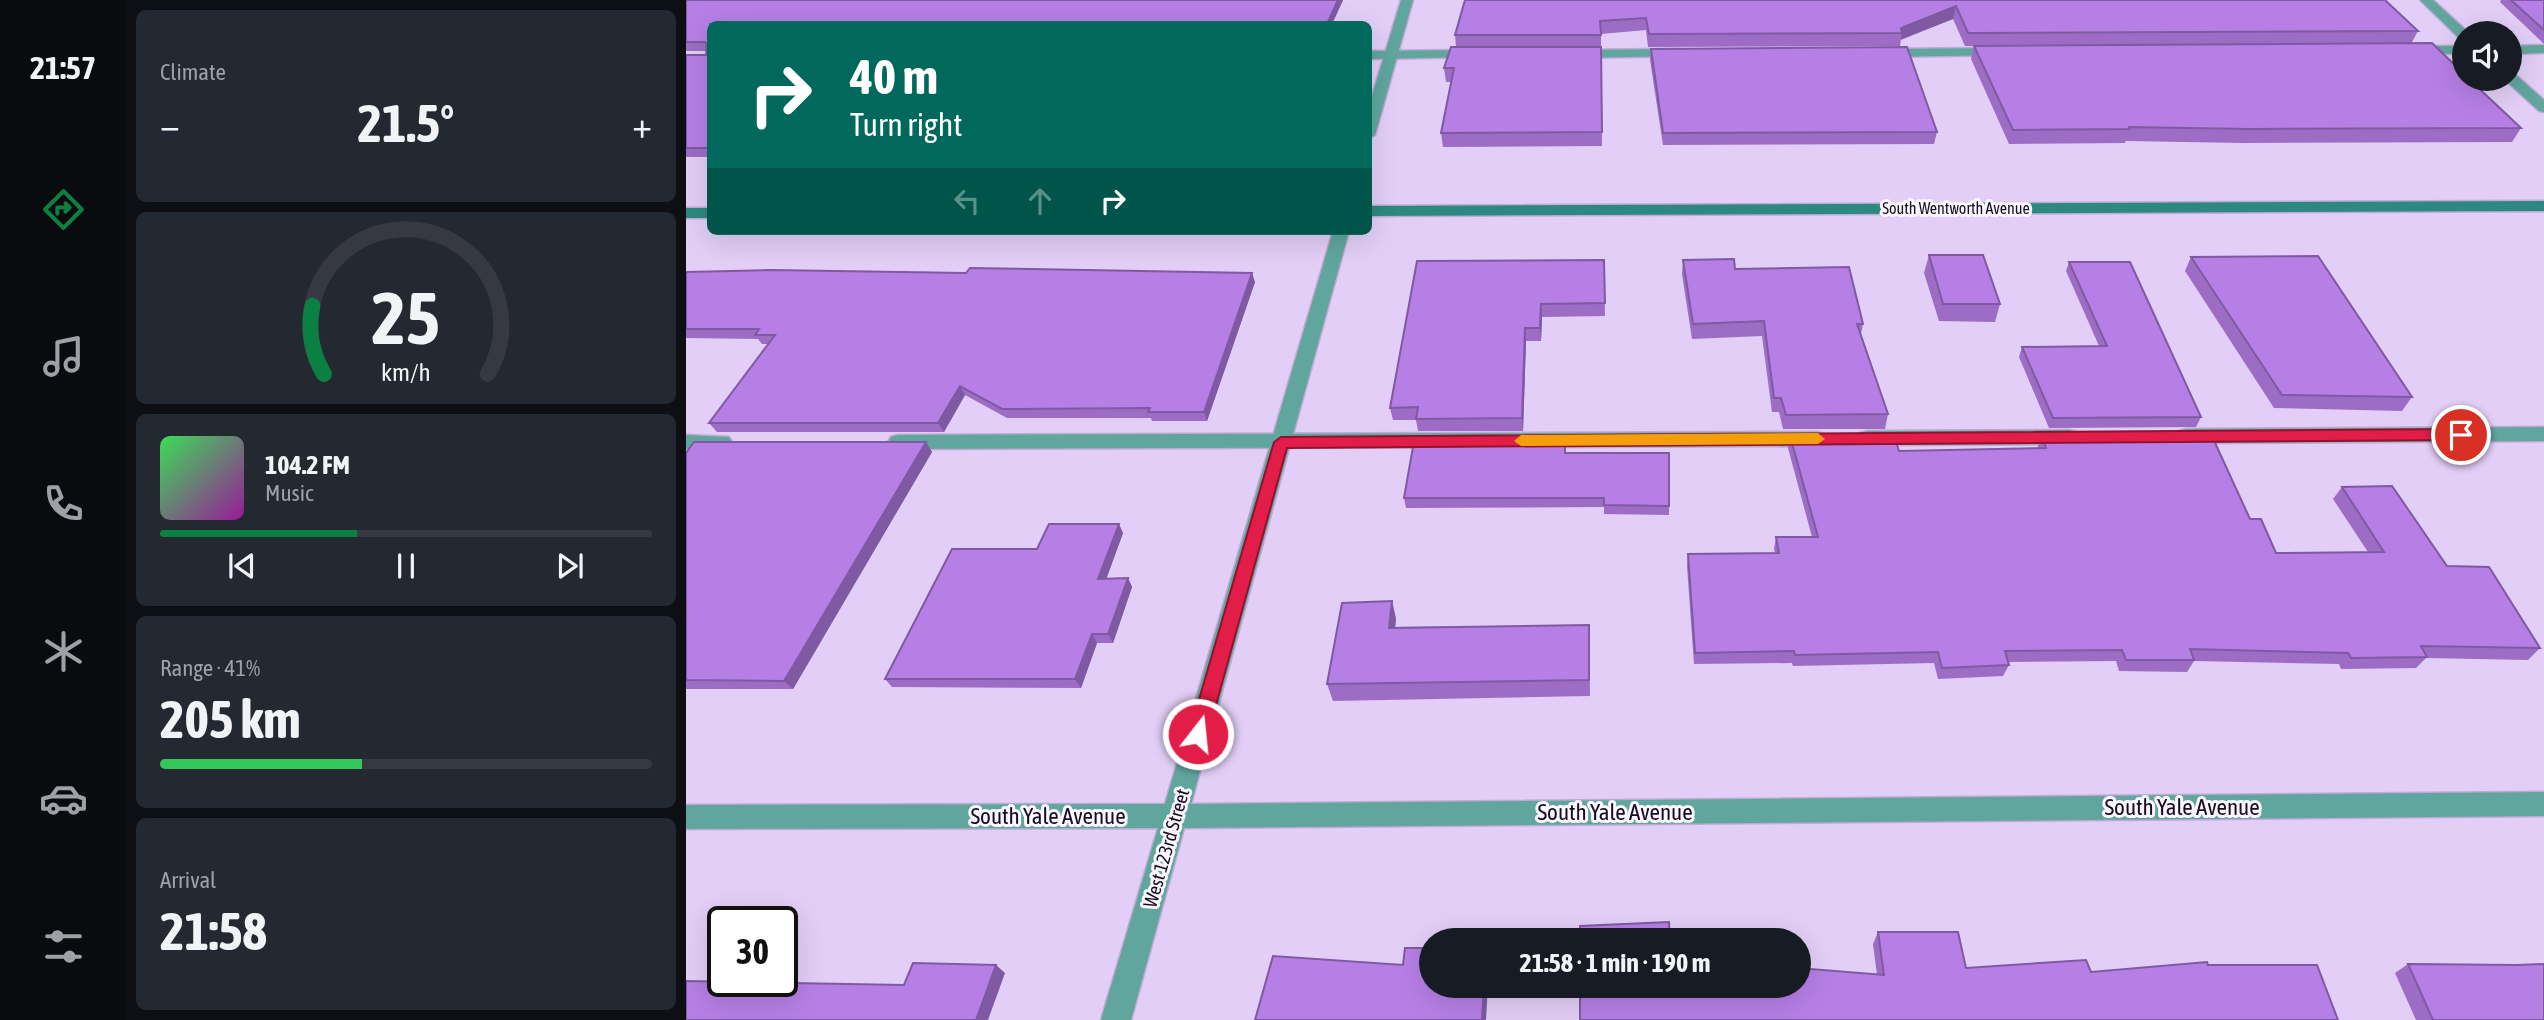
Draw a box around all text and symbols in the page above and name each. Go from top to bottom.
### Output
map controls [2452,21,2522,91]
button: sound [2452,21,2522,91]
text: 40 m [850,48,938,104]
text: 21:57 [30,49,96,86]
icon: right [735,49,826,140]
text: Climate [160,59,226,85]
text: 21.5° [358,93,454,153]
text: − [160,103,180,146]
text: + [632,103,652,146]
text: Turn right [850,106,963,143]
icon: left [948,182,986,220]
icon: ahead [1021,182,1059,220]
icon: right [1094,182,1132,220]
icon: directions [39,185,88,234]
street label: South Wentworth Avenue [1882,199,2030,217]
text: 25 [372,276,440,359]
icon: music [39,332,88,381]
text: km/h [381,358,431,386]
pin [2431,405,2491,465]
icon: arrive [2442,416,2480,454]
text: 104.2 FM [265,450,350,480]
icon: phone [39,479,88,528]
text: Music [265,480,313,506]
icon: previous [223,547,261,585]
icon: pause [387,547,425,585]
icon: next [551,547,589,585]
icon: climate [39,627,88,676]
text: Range · 41% [160,655,260,681]
text: 205 km [160,689,301,749]
position arrow [1161,697,1235,771]
icon: car [39,774,88,823]
street label: West 123rd Street [1139,786,1193,910]
street label: South Yale Avenue [2104,794,2260,820]
street label: South Yale Avenue [1537,799,1693,825]
street label: South Yale Avenue [970,803,1126,829]
text: Arrival [160,867,216,893]
text: 21:58 [160,901,267,961]
speed limit sign: 30 [707,906,798,997]
icon: filters [39,922,88,971]
text: 21:58 · 1 min · 190 m [1520,948,1710,978]

